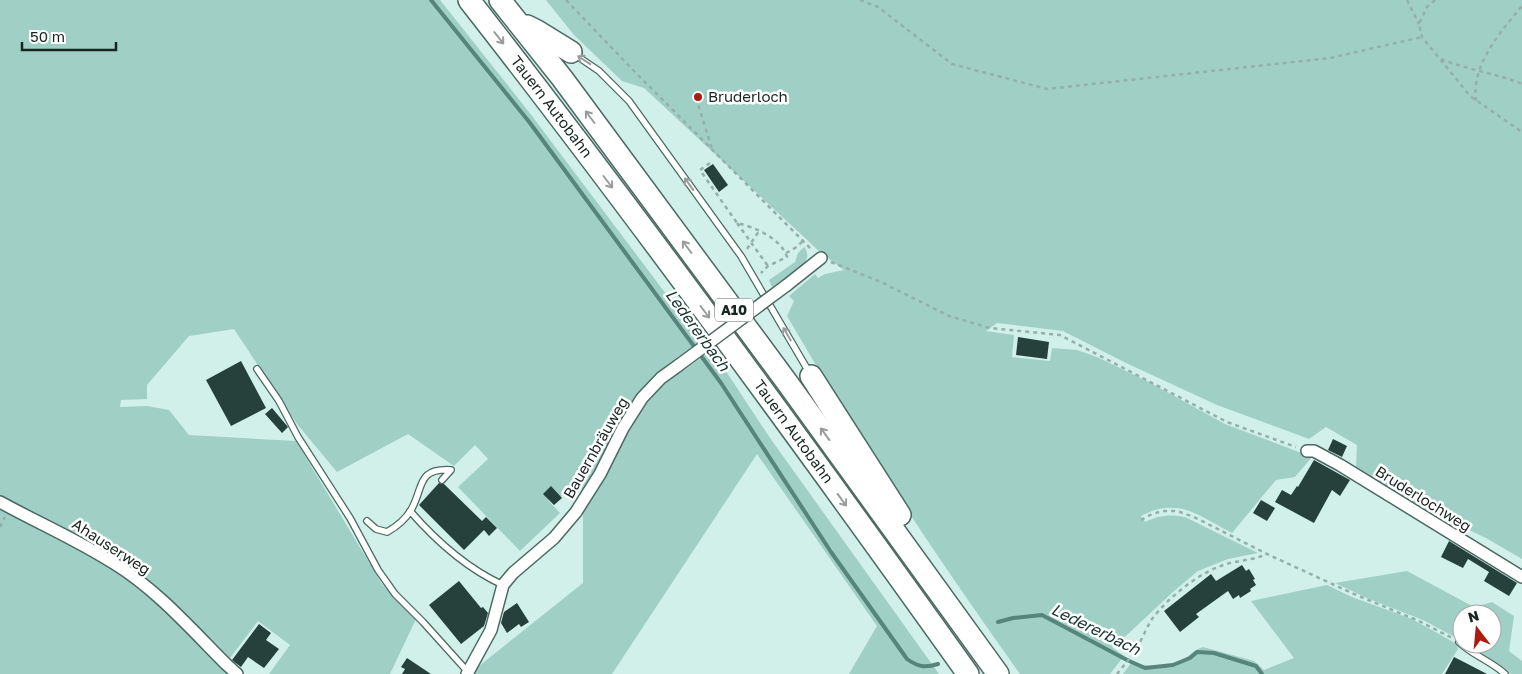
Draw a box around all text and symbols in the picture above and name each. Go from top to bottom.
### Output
scale bar [22,20,116,52]
text: 50 m [30,27,65,45]
one-way arrow [494,32,505,45]
street label: Tauern Autobahn [508,52,597,161]
one-way arrow [578,55,592,65]
place label: Bruderloch [708,87,788,105]
marker: Bruderloch [692,91,704,103]
one-way arrow [585,110,595,124]
one-way arrow [603,175,613,189]
one-way arrow [683,178,694,191]
one-way arrow [682,240,692,254]
water label: Ledererbach [662,285,735,376]
road number: A10 [715,298,753,322]
one-way arrow [700,305,710,319]
one-way arrow [781,328,791,342]
street label: Tauern Autobahn [751,376,838,486]
street label: Bauernbräuweg [559,394,631,501]
one-way arrow [820,427,830,441]
street label: Bruderlochweg [1372,461,1475,535]
one-way arrow [837,493,848,506]
street label: Ahauserweg [69,514,154,578]
water label: Ledererbach [1048,599,1145,660]
north arrow [1452,604,1502,654]
text: N [1466,606,1481,626]

